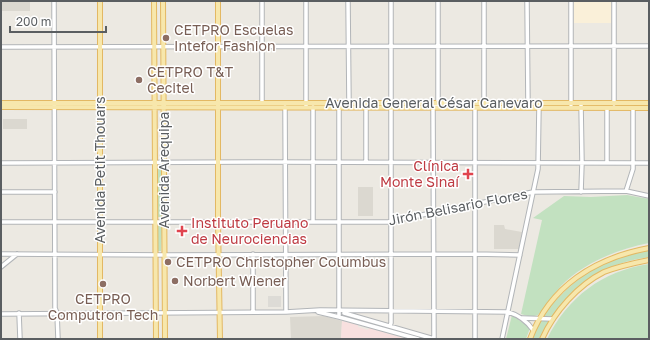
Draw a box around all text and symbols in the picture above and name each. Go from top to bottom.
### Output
scale bar [10,8,106,34]
text: 200 m [16,14,51,29]
place label: CETPRO Escuelas Intefor Fashion [174,21,293,54]
marker: CETPRO Escuelas Intefor Fashion [161,33,171,43]
place label: CETPRO T&T Cecitel [147,63,233,96]
marker: CETPRO T&T Cecitel [134,75,144,85]
street label: Avenida General César Canevaro [325,94,543,111]
street label: Avenida Petit Thouars [91,96,108,244]
street label: Avenida Arequipa [155,112,172,228]
place label: Clínica Monte Sinaí [380,157,460,190]
marker: Clínica Monte Sinaí [462,168,474,180]
street label: Jirón Belisario Flores [387,185,529,228]
place label: Instituto Peruano de Neurociencias [191,214,308,247]
marker: Instituto Peruano de Neurociencias [176,225,188,237]
place label: CETPRO Christopher Columbus [176,253,386,270]
marker: CETPRO Christopher Columbus [163,257,173,267]
place label: Norbert Wiener [183,272,287,289]
marker: Norbert Wiener [170,276,180,286]
marker: CETPRO Computron Tech [98,279,108,289]
place label: CETPRO Computron Tech [48,290,158,323]

